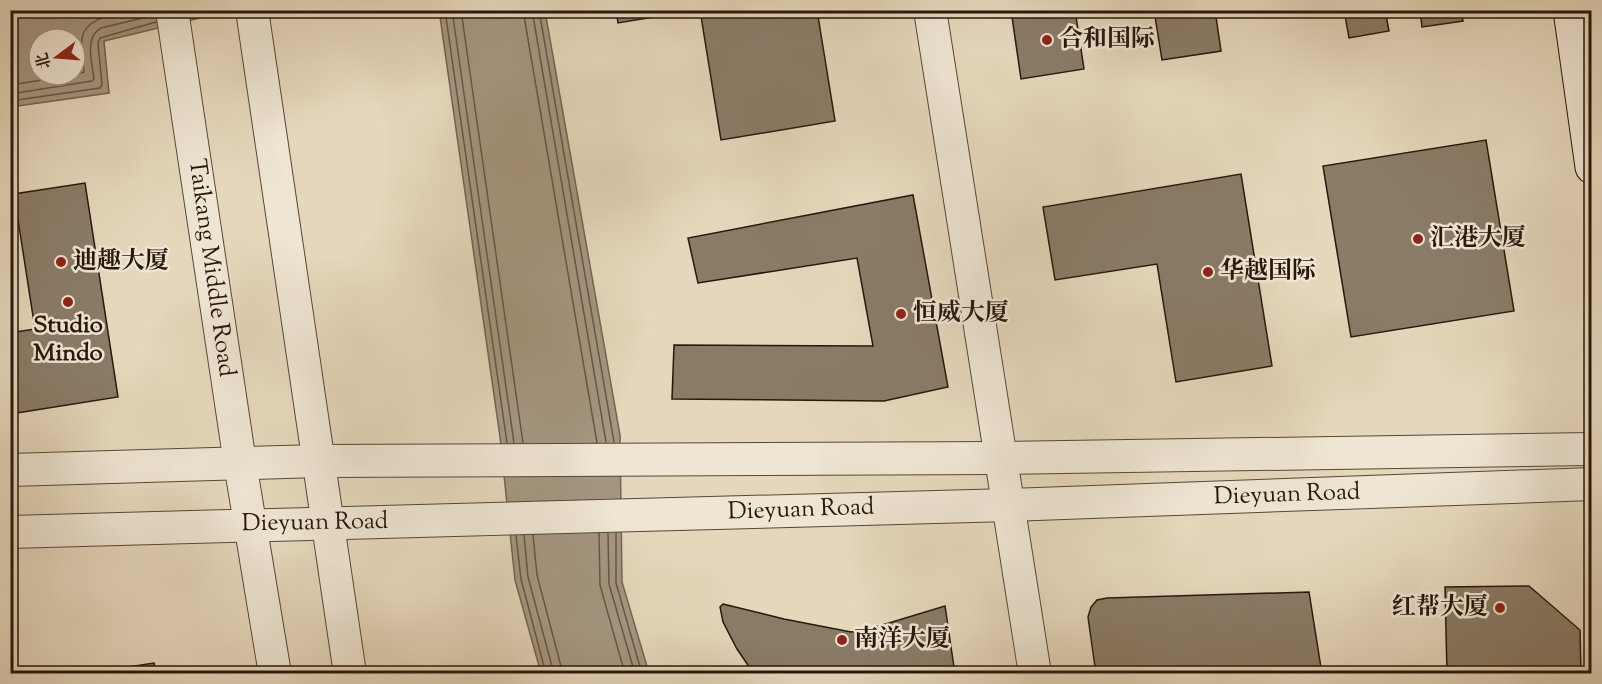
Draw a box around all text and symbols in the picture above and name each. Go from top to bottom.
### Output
place label: 合和国际 [1059,23,1155,57]
north arrow [27,27,87,87]
marker: 合和国际 [1040,33,1054,47]
text: 北 [32,50,58,71]
street label: Taikang Middle Road [179,157,243,380]
place label: 汇港大厦 [1430,222,1526,256]
marker: 汇港大厦 [1411,232,1425,246]
place label: 迪趣大厦 [73,245,169,279]
marker: 迪趣大厦 [54,255,68,269]
place label: 华越国际 [1220,255,1316,289]
marker: 华越国际 [1201,265,1215,279]
marker: Studio Mindo [61,295,75,309]
place label: 恒威大厦 [913,297,1009,331]
marker: 恒威大厦 [894,307,908,321]
place label: Studio Mindo [33,309,103,371]
street label: Dieyuan Road [1213,475,1361,515]
street label: Dieyuan Road [727,490,875,530]
street label: Dieyuan Road [241,505,389,541]
place label: 红帮大厦 [1392,591,1488,625]
marker: 红帮大厦 [1493,601,1507,615]
place label: 南洋大厦 [854,623,950,657]
marker: 南洋大厦 [835,633,849,647]

